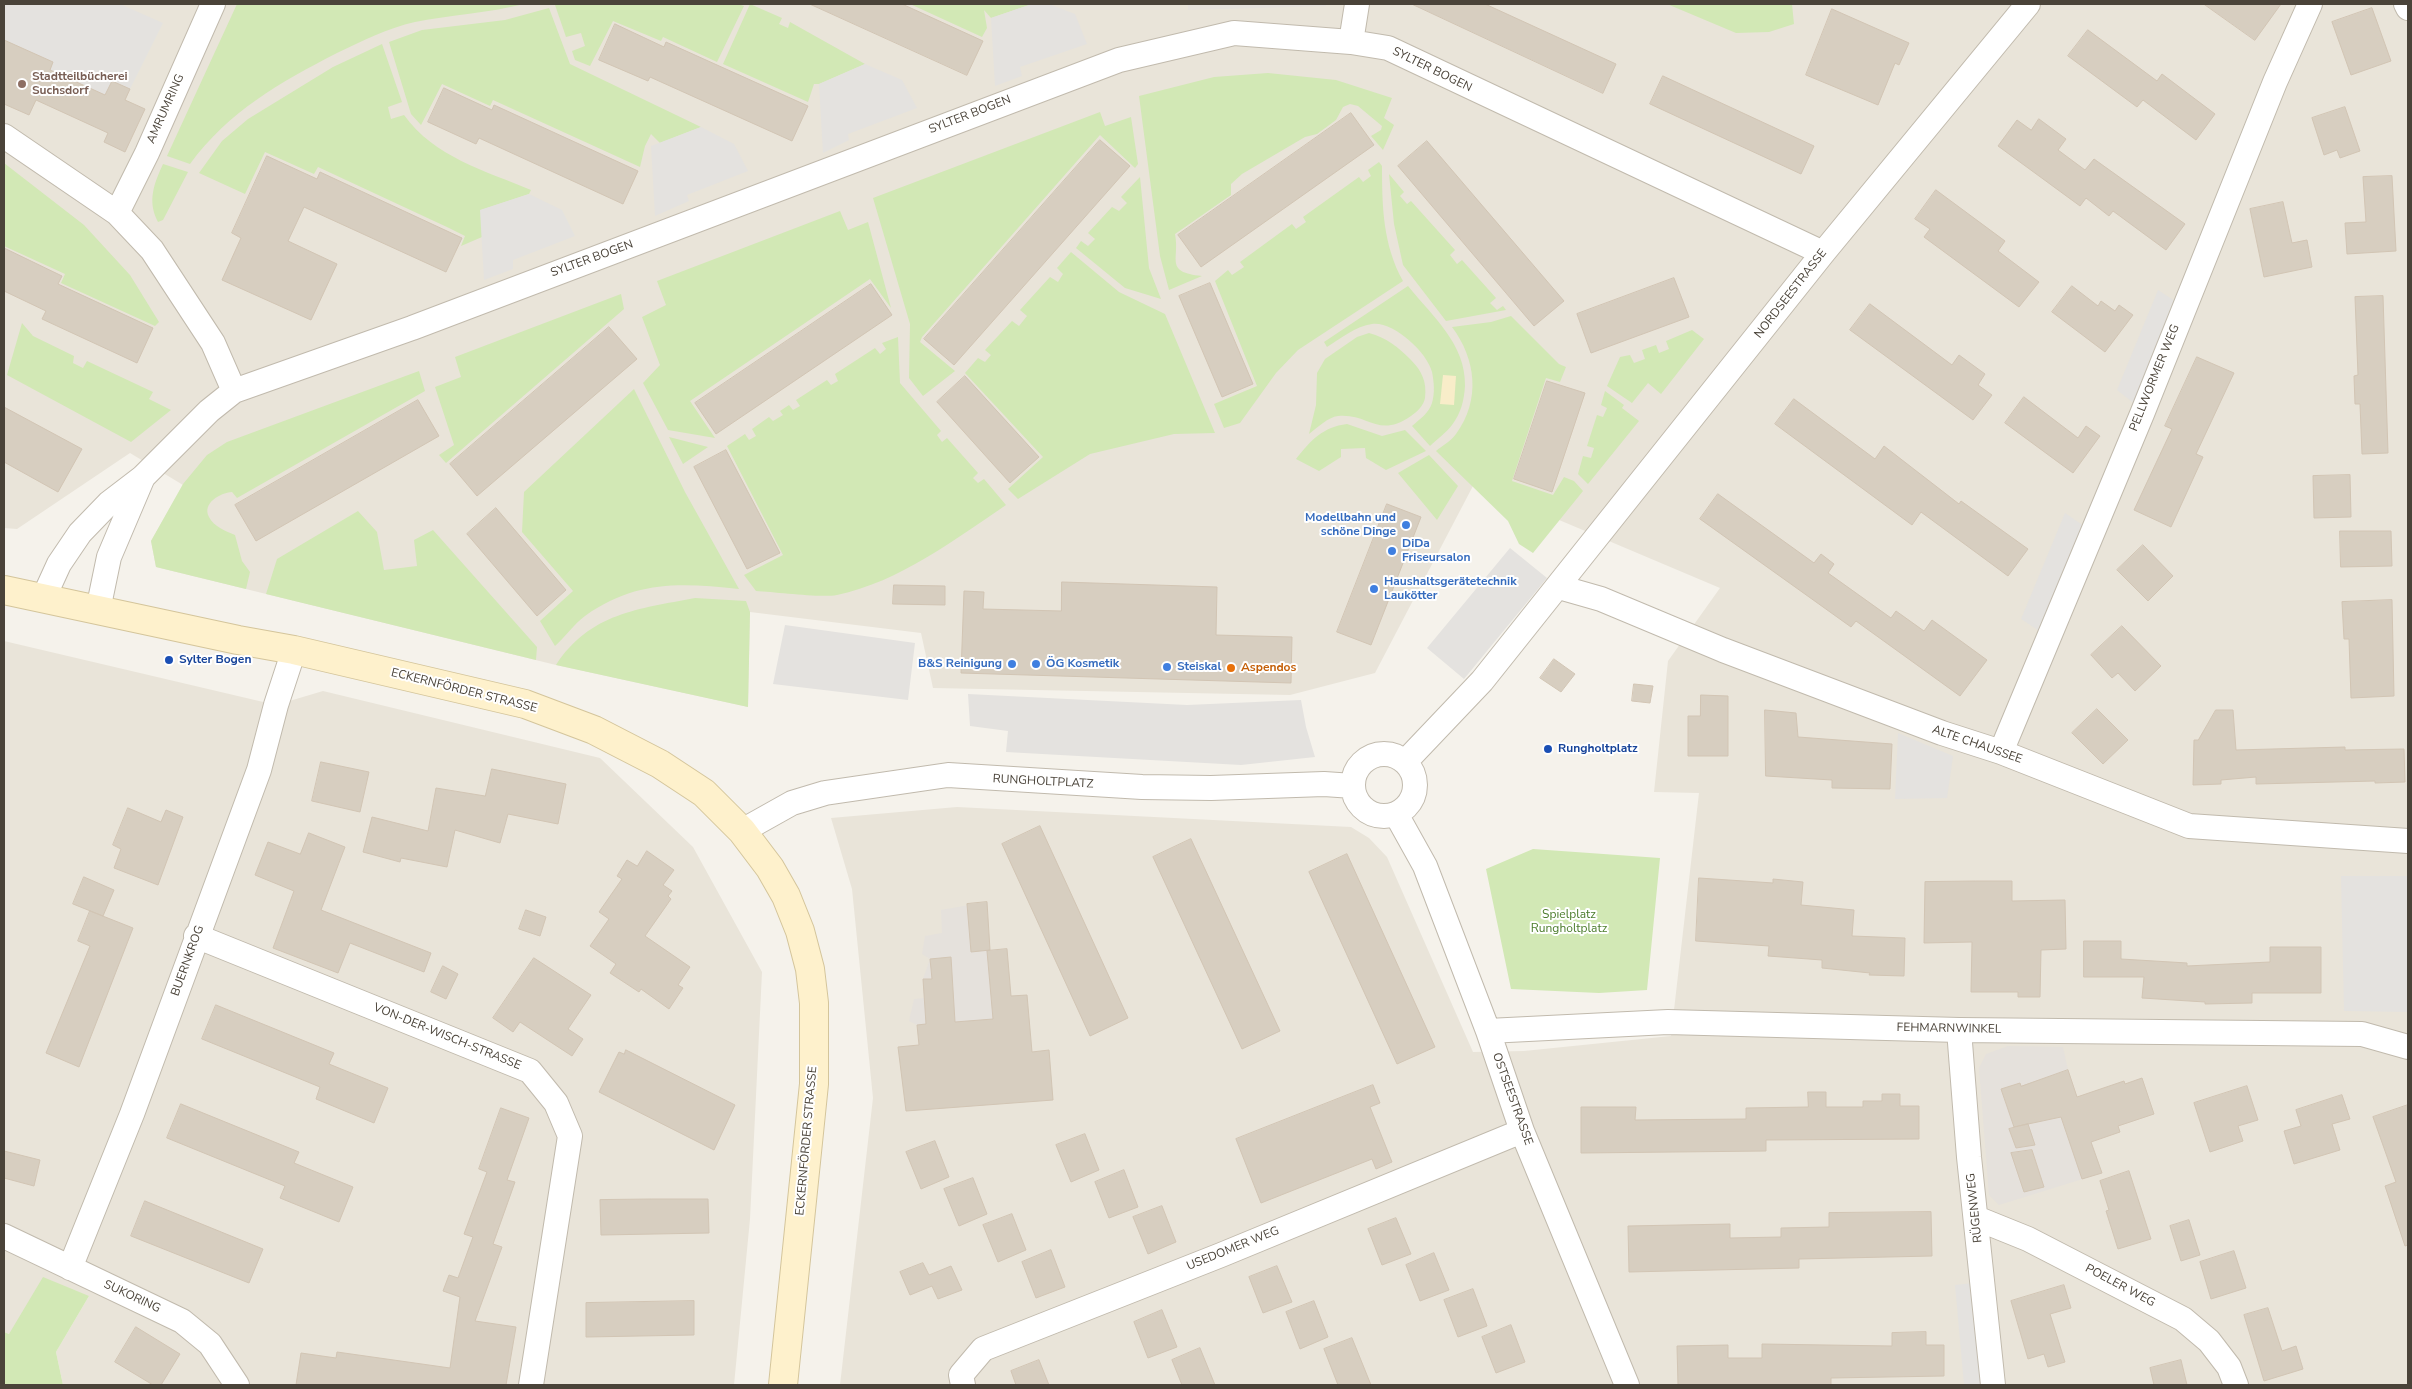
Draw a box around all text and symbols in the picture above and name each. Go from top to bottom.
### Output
street label: SYLTER BOGEN [1390,45,1474,95]
place label: Stadtteilbücherei Suchsdorf [32,70,128,98]
street label: AMRUMRING [144,72,188,146]
marker: Stadtteilbücherei Suchsdorf [16,78,28,90]
street label: SYLTER BOGEN [927,93,1013,137]
street label: SYLTER BOGEN [549,237,635,281]
street label: NORDSEESTRASSE [1752,247,1830,341]
street label: PELLWORMER WEG [2127,322,2183,434]
place label: Modellbahn und schöne Dinge [1305,511,1396,539]
marker: Modellbahn und schöne Dinge [1400,519,1412,531]
place label: DiDa Friseursalon [1402,537,1470,565]
marker: DiDa Friseursalon [1386,545,1398,557]
place label: Haushaltsgerätetechnik Laukötter [1384,575,1517,603]
marker: Haushaltsgerätetechnik Laukötter [1368,583,1380,595]
place label: Sylter Bogen [179,653,251,667]
marker: Sylter Bogen [163,654,175,666]
place label: B&S Reinigung [918,657,1002,671]
place label: ÖG Kosmetik [1046,657,1119,671]
marker: B&S Reinigung [1006,658,1018,670]
marker: ÖG Kosmetik [1030,658,1042,670]
place label: Steiskal [1177,660,1221,674]
marker: Steiskal [1161,661,1173,673]
place label: Aspendos [1241,661,1296,675]
marker: Aspendos [1225,662,1237,674]
street label: ECKERNFÖRDER STRASSE [390,666,538,716]
street label: ALTE CHAUSSEE [1930,723,2024,767]
place label: Rungholtplatz [1558,742,1638,756]
marker: Rungholtplatz [1542,743,1554,755]
street label: RUNGHOLTPLATZ [992,772,1094,792]
park label: Spielplatz Rungholtplatz [1531,908,1607,936]
street label: BUERNKROG [169,924,207,998]
street label: VON-DER-WISCH-STRASSE [371,1001,523,1073]
street label: FEHMARNWINKEL [1896,1021,2002,1037]
street label: OSTSEESTRASSE [1489,1051,1535,1147]
street label: ECKERNFÖRDER STRASSE [793,1066,821,1216]
street label: RÜGENWEG [1964,1172,1986,1244]
street label: USEDOMER WEG [1185,1224,1281,1274]
street label: POELER WEG [2083,1262,2157,1310]
street label: SUKORING [101,1278,163,1316]

